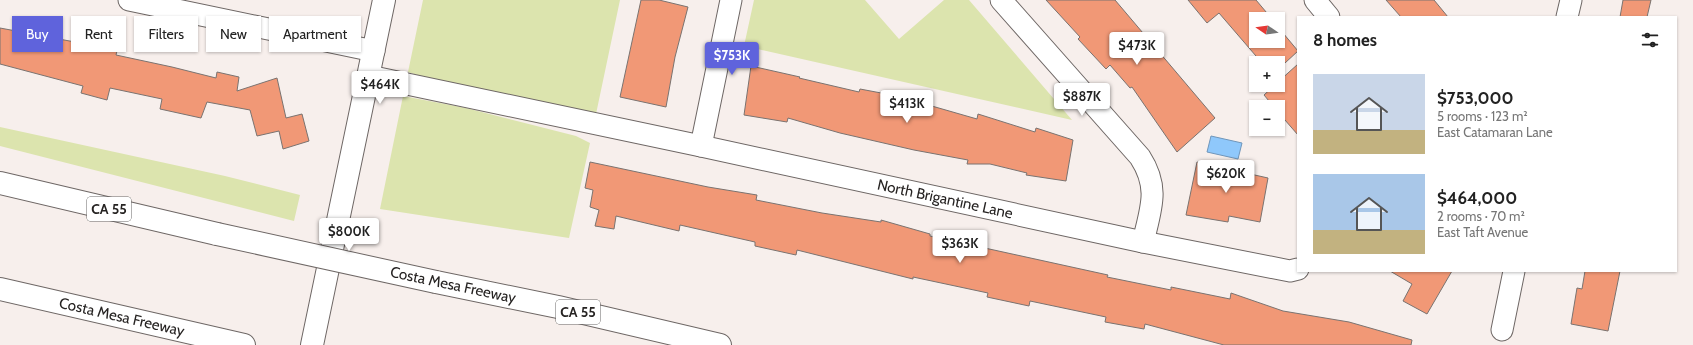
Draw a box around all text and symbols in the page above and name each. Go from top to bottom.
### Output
north arrow [1249,12,1285,48]
map controls [1249,12,1285,136]
chip: Buy [12,16,63,52]
chip: Rent [71,16,126,52]
chip: Filters [134,16,198,52]
chip: New [206,16,261,52]
chip: Apartment [269,16,361,52]
icon: filters [1639,29,1661,51]
text: 8 homes [1313,30,1377,50]
pin: $473K [1109,32,1165,66]
text: $473K [1118,37,1156,53]
pin: $753K [704,42,760,76]
text: $753K [714,47,750,63]
button: + [1249,56,1285,92]
pin: $464K [352,71,408,105]
text: $464K [360,76,400,92]
pin: $887K [1054,83,1110,117]
text: $887K [1063,88,1101,104]
text: $753,000 [1437,88,1514,108]
pin: $413K [879,90,935,124]
icon: home [1345,90,1393,138]
text: $413K [889,95,925,111]
button: − [1249,100,1285,136]
text: 5 rooms · 123 m² [1437,108,1528,124]
text: East Catamaran Lane [1437,124,1553,140]
pin: $620K [1198,160,1254,194]
text: $620K [1206,165,1246,181]
street label: North Brigantine Lane [876,176,1015,223]
text: $464,000 [1437,188,1517,208]
icon: home [1345,190,1393,238]
road number: CA 55 [87,197,131,221]
text: 2 rooms · 70 m² [1437,208,1525,224]
pin: $800K [321,218,377,252]
text: $800K [328,223,370,239]
text: East Taft Avenue [1437,224,1528,240]
pin: $363K [932,230,988,264]
text: $363K [941,235,979,251]
street label: Costa Mesa Freeway [389,263,518,307]
street label: Costa Mesa Freeway [57,294,187,340]
road number: CA 55 [556,300,600,324]

